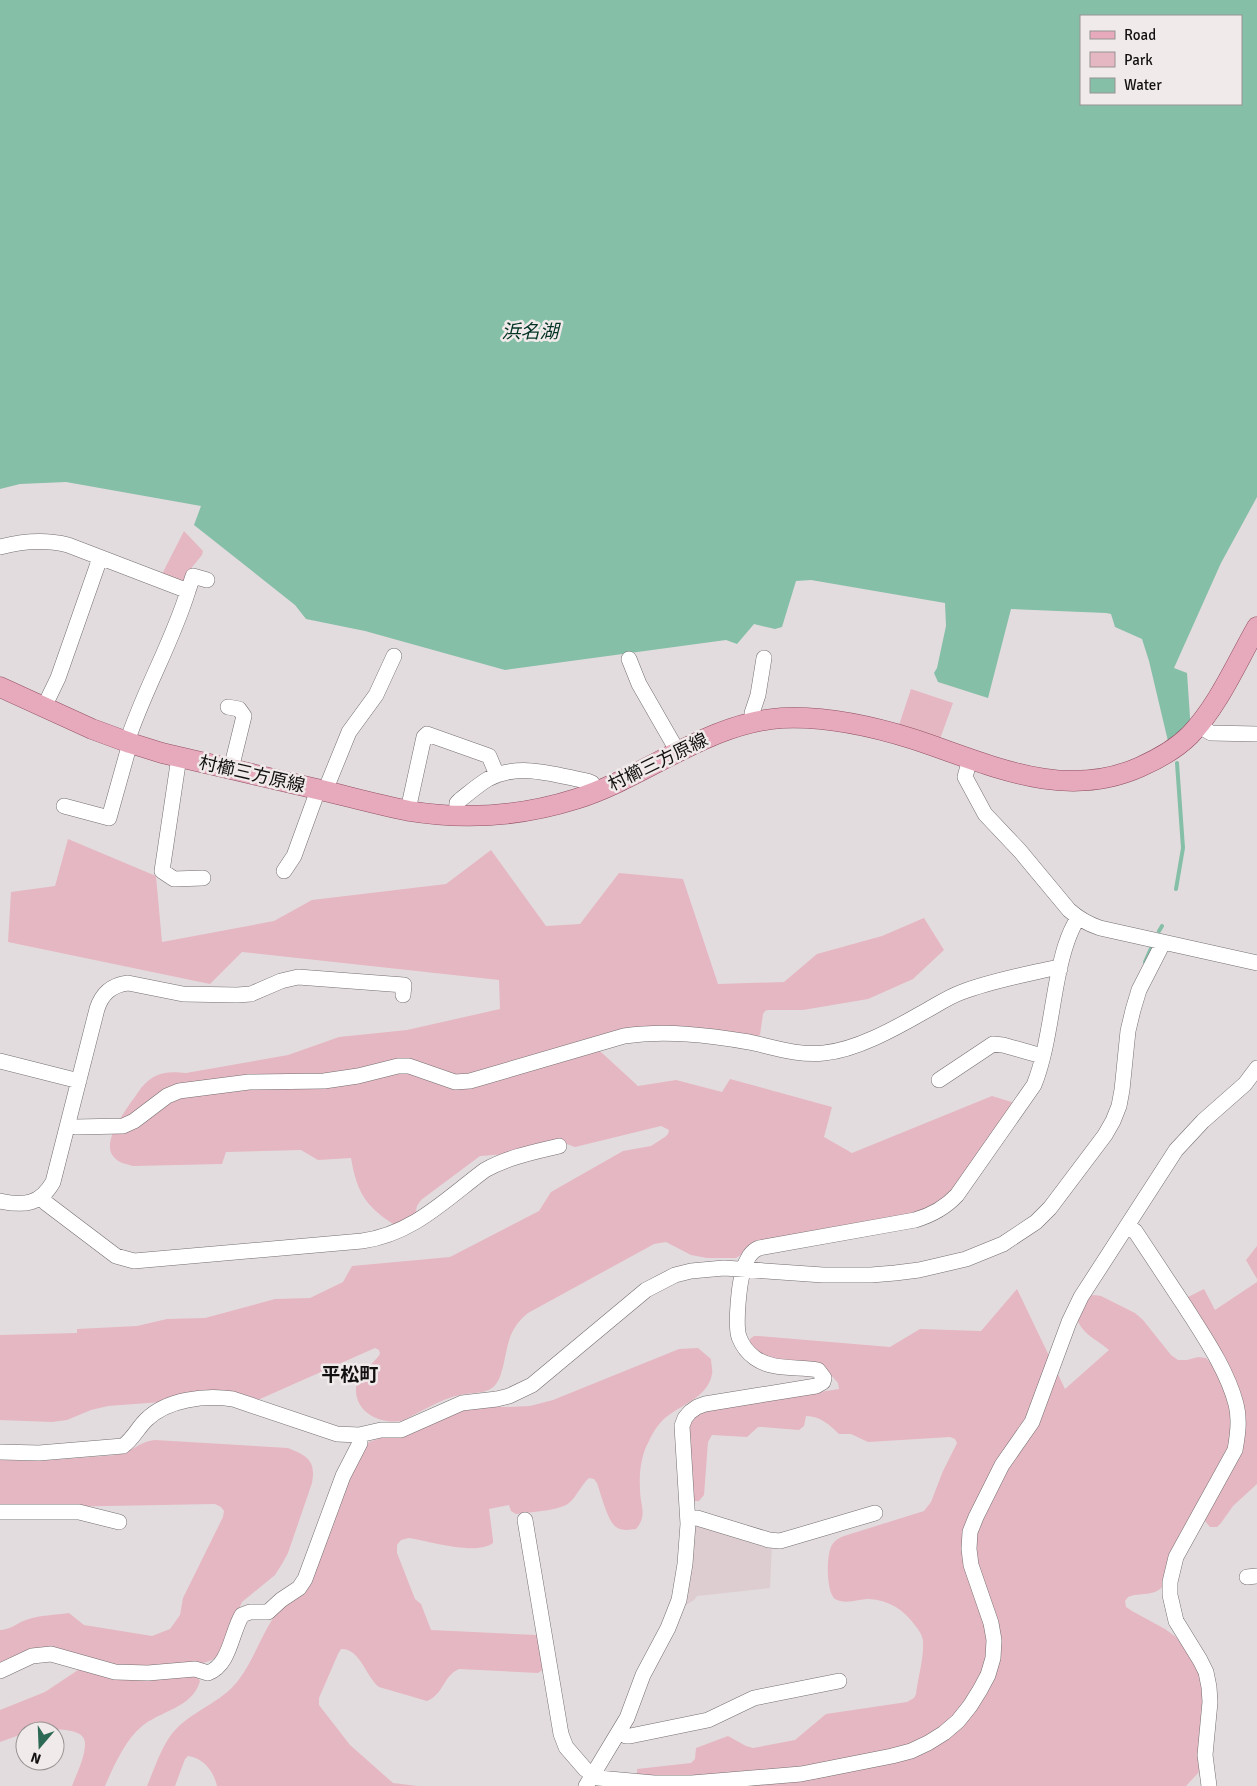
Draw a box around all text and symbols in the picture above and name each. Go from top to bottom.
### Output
legend [1080,15,1242,105]
text: Road [1124,26,1156,44]
text: Park [1124,51,1153,69]
text: Water [1124,76,1162,94]
water label: 浜名湖 [501,320,561,344]
street label: 村櫛三方原線 [605,728,711,796]
street label: 村櫛三方原線 [197,751,307,797]
district label: 平松町 [321,1363,379,1387]
north arrow [15,1721,65,1771]
text: N [29,1748,43,1767]

